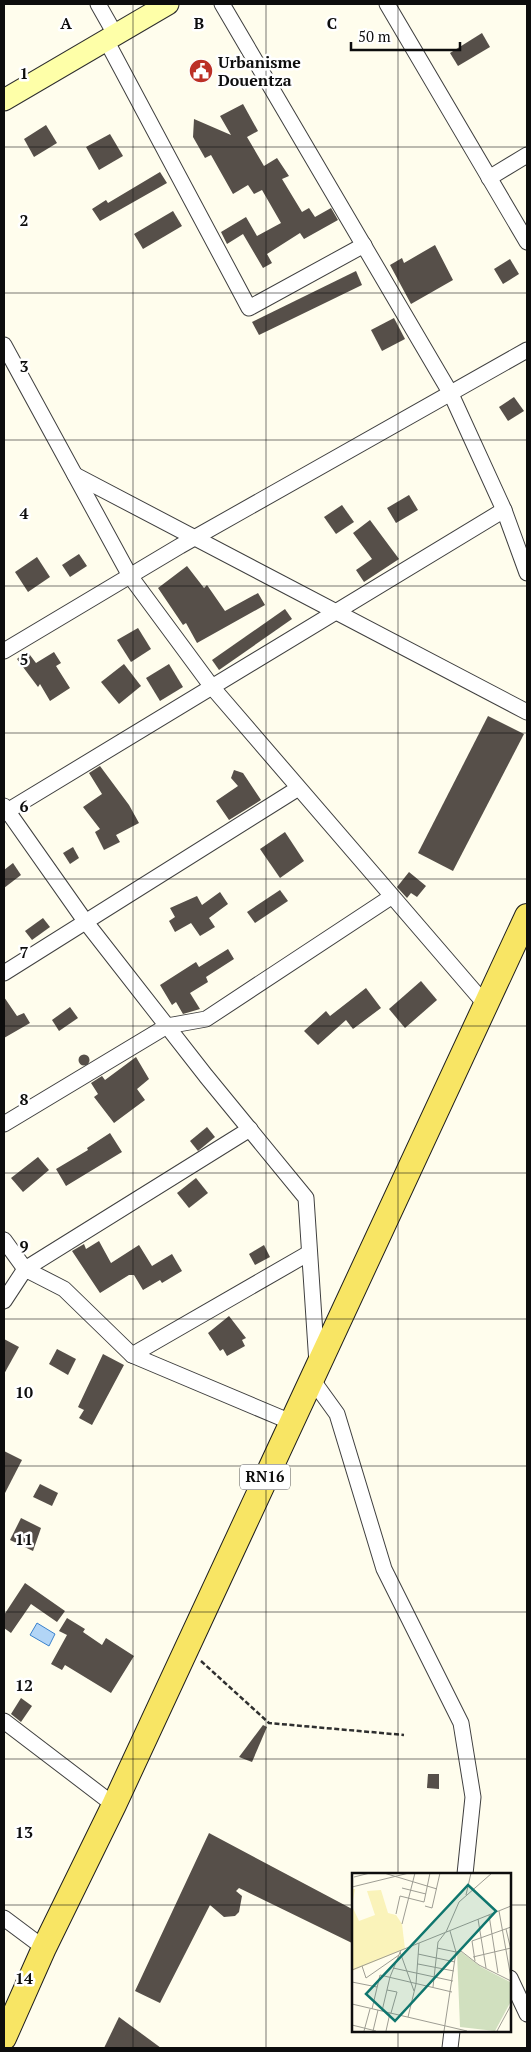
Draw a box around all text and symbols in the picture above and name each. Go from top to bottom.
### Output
text: A [60,12,72,34]
text: B [194,12,204,34]
text: C [327,12,337,34]
scale bar [351,20,460,52]
text: 50 m [358,26,391,46]
place label: Urbanisme Douentza [218,51,301,91]
public building icon: Urbanisme Douentza [188,58,214,84]
text: 1 [19,62,29,84]
text: 2 [19,209,29,231]
text: 3 [19,355,29,377]
text: 4 [19,502,29,524]
text: 5 [19,648,29,670]
text: 6 [19,795,29,817]
text: 7 [19,941,29,963]
text: 8 [19,1088,29,1110]
text: 9 [19,1235,29,1257]
text: 10 [15,1381,33,1403]
road number: RN16 [240,1464,290,1490]
text: 11 [15,1528,33,1550]
text: 12 [15,1674,33,1696]
text: 13 [15,1821,33,1843]
inset map [352,1873,511,2032]
text: 14 [15,1967,33,1989]

